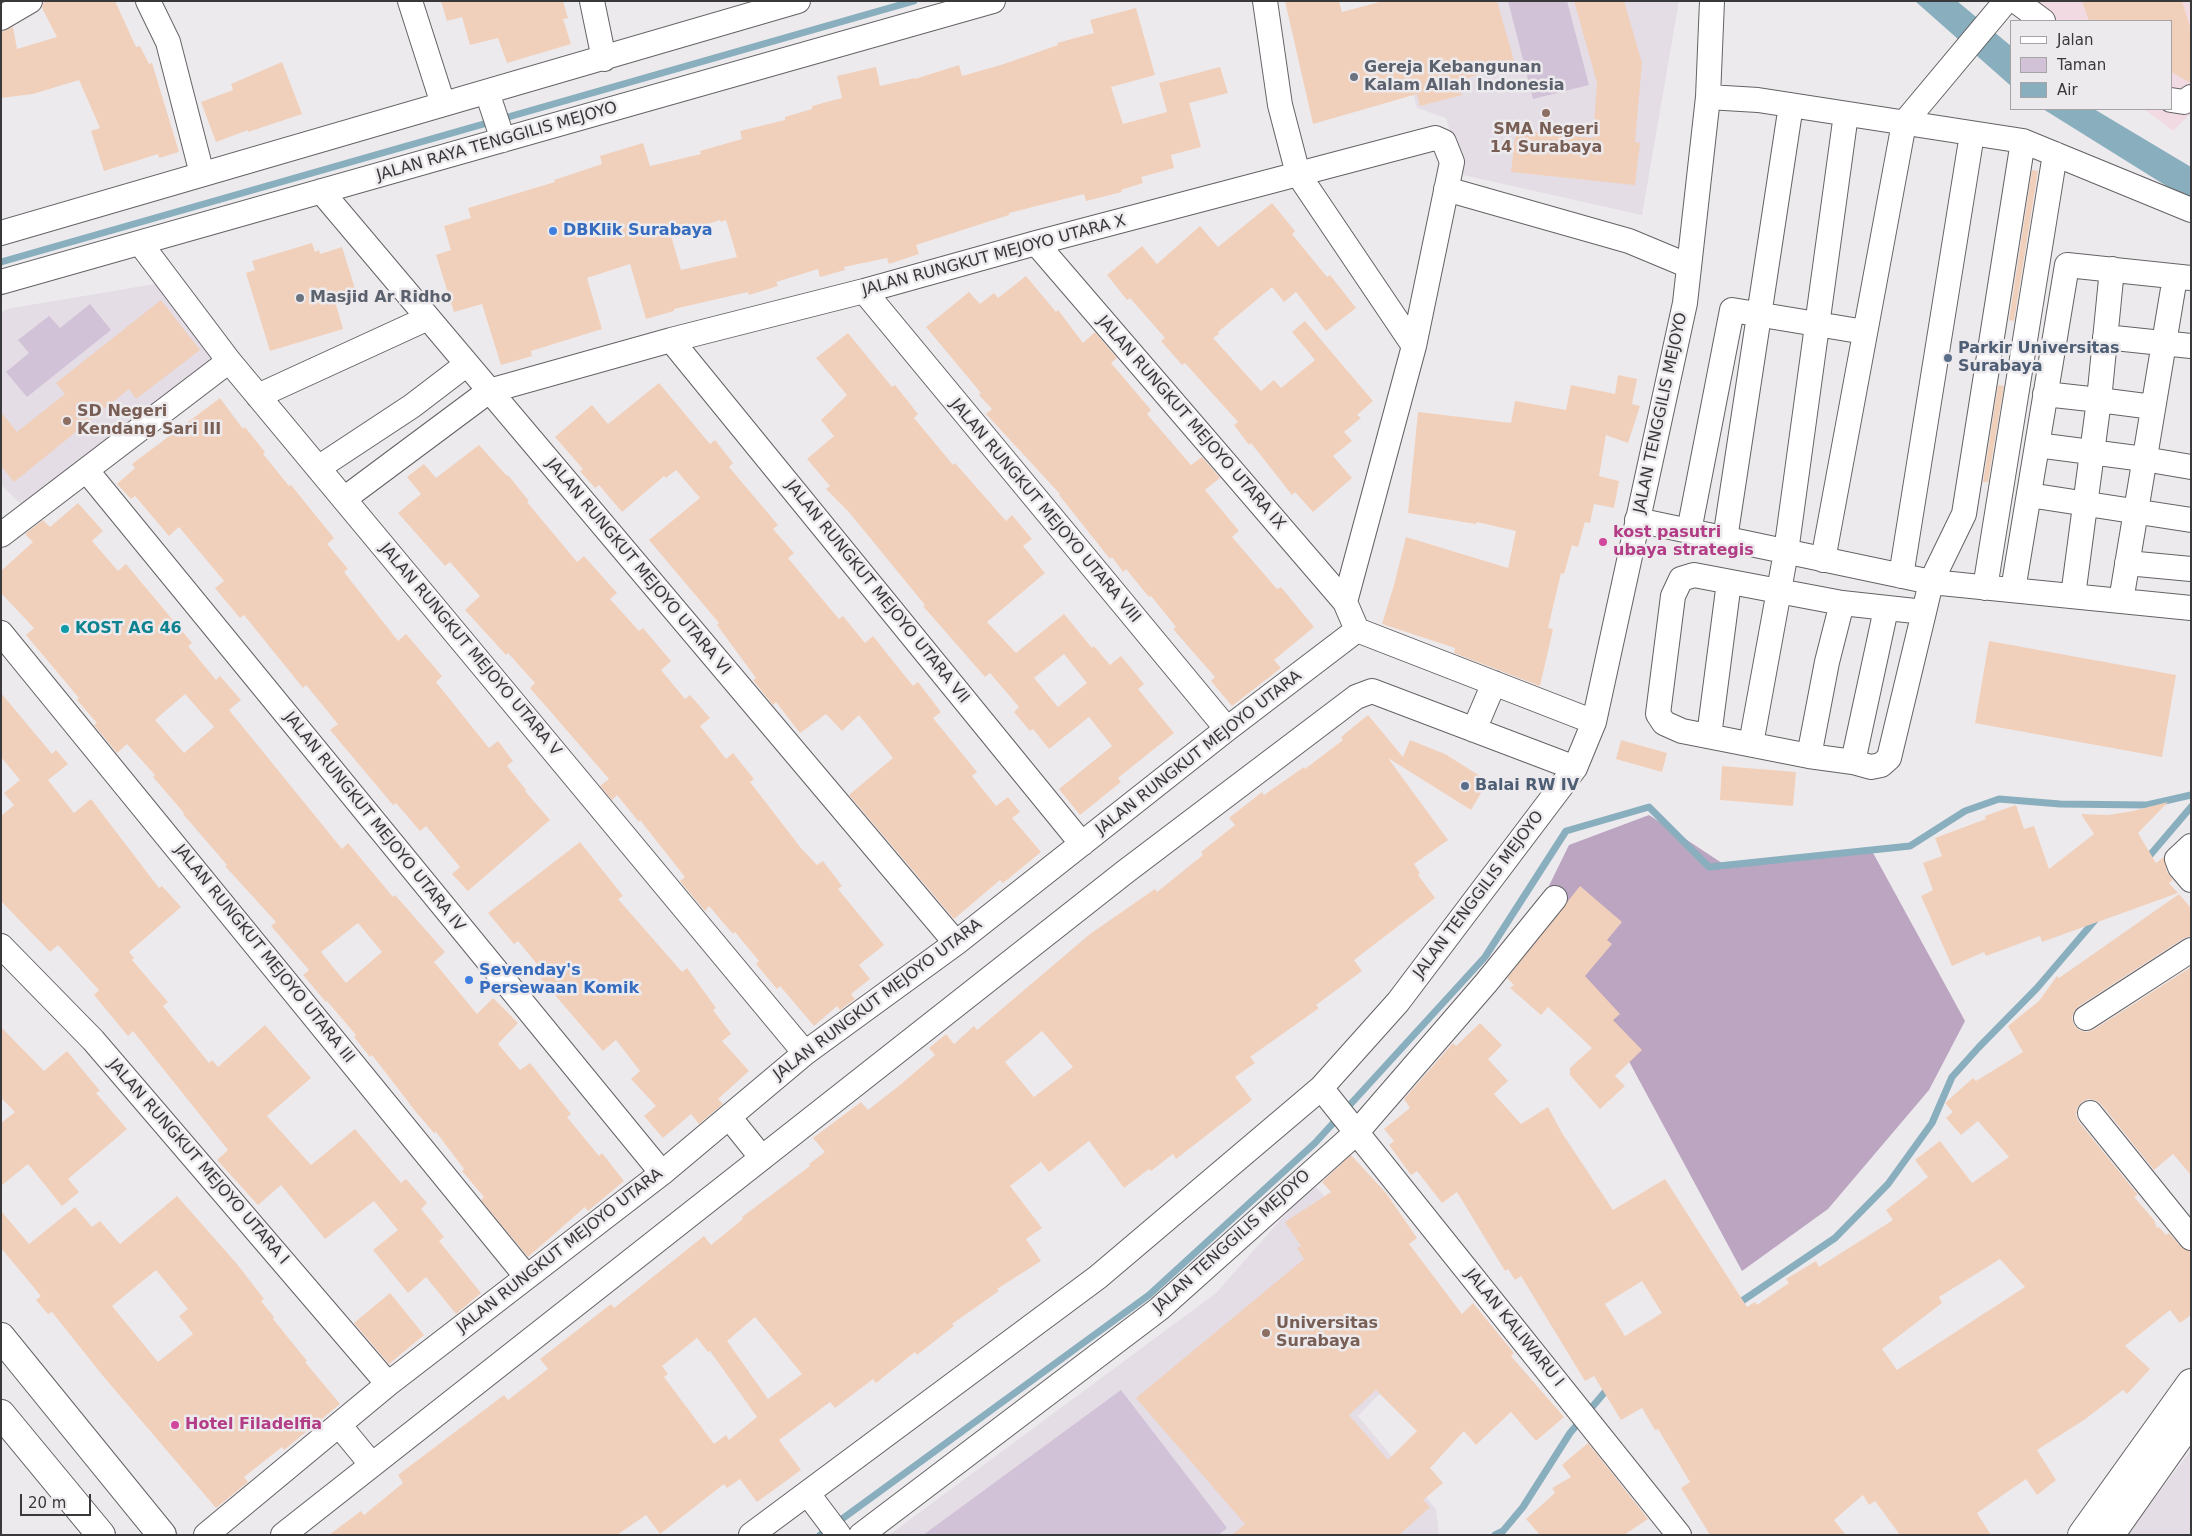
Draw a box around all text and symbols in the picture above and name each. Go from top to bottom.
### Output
legend [2010,20,2172,110]
text: Jalan [2057,31,2093,49]
text: Taman [2057,56,2106,74]
place label: Gereja Kebangunan Kalam Allah Indonesia [1364,58,1565,96]
marker: Gereja Kebangunan Kalam Allah Indonesia [1348,71,1360,83]
text: Air [2057,81,2078,99]
street label: JALAN RAYA TENGGILIS MEJOYO [374,98,620,186]
marker: SMA Negeri 14 Surabaya [1540,107,1552,119]
place label: SMA Negeri 14 Surabaya [1490,120,1602,158]
street label: JALAN RUNGKUT MEJOYO UTARA X [860,212,1128,300]
place label: DBKlik Surabaya [563,221,713,241]
marker: DBKlik Surabaya [547,225,559,237]
place label: Masjid Ar Ridho [310,288,452,308]
marker: Masjid Ar Ridho [294,292,306,304]
street label: JALAN TENGGILIS MEJOYO [1630,311,1692,515]
street label: JALAN RUNGKUT MEJOYO UTARA IX [1093,312,1289,534]
place label: Parkir Universitas Surabaya [1958,339,2120,377]
marker: Parkir Universitas Surabaya [1942,352,1954,364]
street label: JALAN RUNGKUT MEJOYO UTARA VIII [946,395,1144,627]
place label: SD Negeri Kendang Sari III [77,402,221,440]
marker: SD Negeri Kendang Sari III [61,415,73,427]
street label: JALAN RUNGKUT MEJOYO UTARA VI [542,455,734,679]
street label: JALAN RUNGKUT MEJOYO UTARA VII [781,477,973,707]
place label: kost pasutri ubaya strategis [1613,523,1754,561]
marker: kost pasutri ubaya strategis [1597,536,1609,548]
street label: JALAN RUNGKUT MEJOYO UTARA V [375,540,565,760]
place label: KOST AG 46 [75,619,182,639]
marker: KOST AG 46 [59,623,71,635]
street label: JALAN RUNGKUT MEJOYO UTARA [1092,667,1306,839]
street label: JALAN RUNGKUT MEJOYO UTARA IV [279,708,469,936]
place label: Balai RW IV [1475,776,1579,796]
marker: Balai RW IV [1459,780,1471,792]
street label: JALAN TENGGILIS MEJOYO [1410,807,1548,983]
street label: JALAN RUNGKUT MEJOYO UTARA III [170,841,358,1067]
street label: JALAN RUNGKUT MEJOYO UTARA [770,915,986,1085]
place label: Sevenday's Persewaan Komik [479,961,639,999]
marker: Sevenday's Persewaan Komik [463,974,475,986]
street label: JALAN RUNGKUT MEJOYO UTARA I [104,1055,292,1269]
street label: JALAN RUNGKUT MEJOYO UTARA [453,1165,667,1337]
street label: JALAN TENGGILIS MEJOYO [1149,1166,1315,1318]
street label: JALAN KALIWARU I [1461,1265,1567,1391]
place label: Universitas Surabaya [1276,1314,1378,1352]
marker: Universitas Surabaya [1260,1327,1272,1339]
place label: Hotel Filadelfia [185,1415,322,1435]
marker: Hotel Filadelfia [169,1419,181,1431]
scale bar [22,1484,94,1516]
text: 20 m [28,1494,66,1512]

